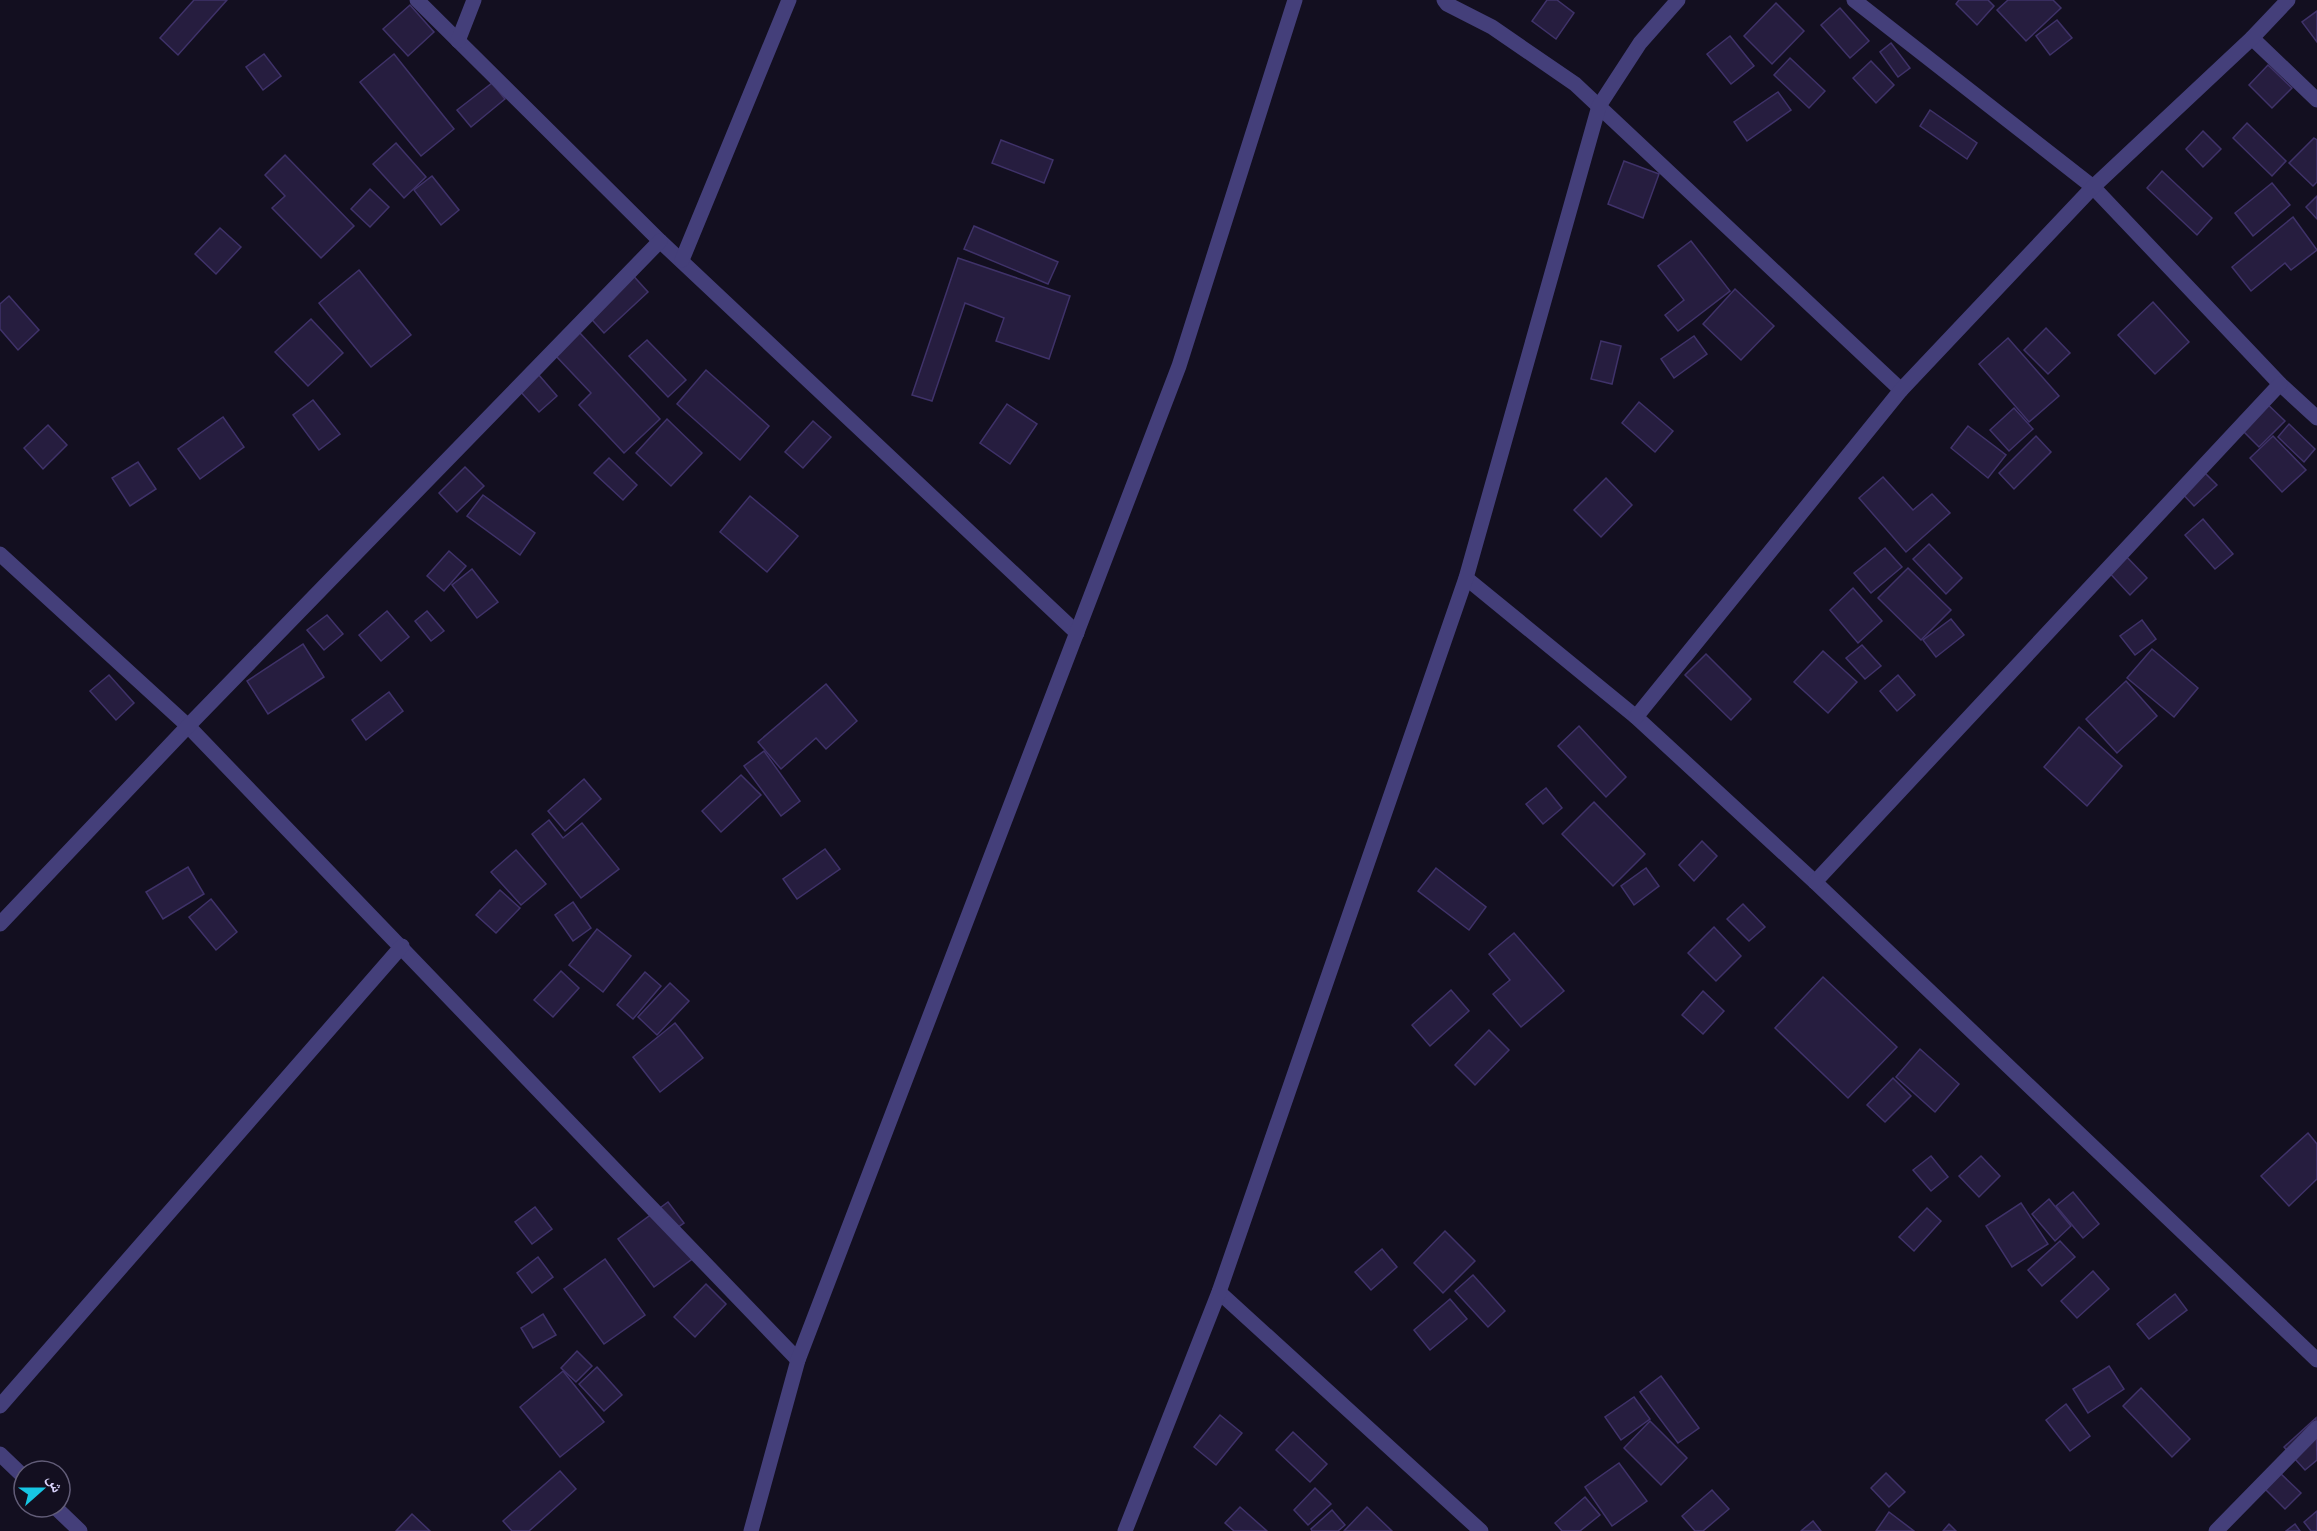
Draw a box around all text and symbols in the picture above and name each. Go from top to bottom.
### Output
north arrow [12,1459,72,1519]
text: ش [44,1472,67,1495]

